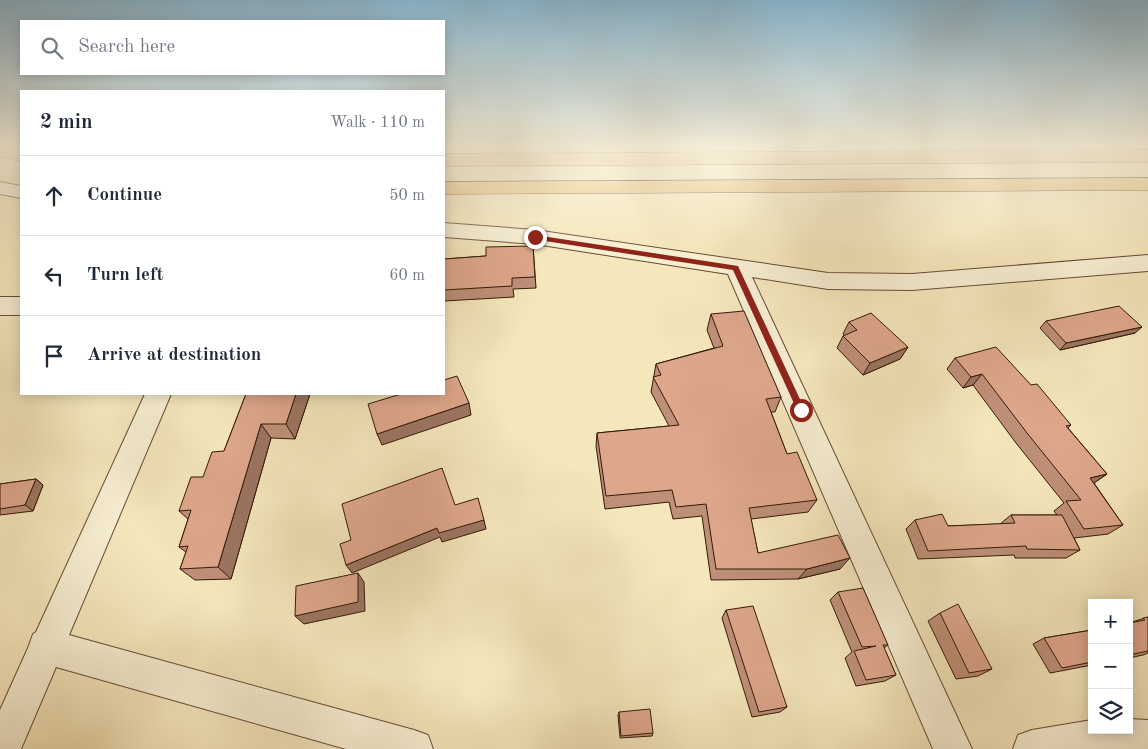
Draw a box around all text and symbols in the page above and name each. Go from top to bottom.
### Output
search box [20,20,445,75]
icon: search [38,34,66,62]
text: Search here [78,38,175,57]
text: 2 min [40,112,93,133]
text: Walk · 110 m [330,115,425,131]
icon: ahead [40,182,68,210]
text: Continue [87,186,162,205]
text: 50 m [389,188,425,204]
route end [524,226,547,249]
icon: left [40,262,68,290]
text: Turn left [87,266,164,285]
text: 60 m [389,268,425,284]
icon: arrive [40,342,68,370]
text: Arrive at destination [87,346,261,365]
route start [790,399,813,422]
map controls [1088,599,1133,734]
button: + [1088,599,1133,644]
button: − [1088,644,1133,689]
button: layers [1088,689,1133,734]

